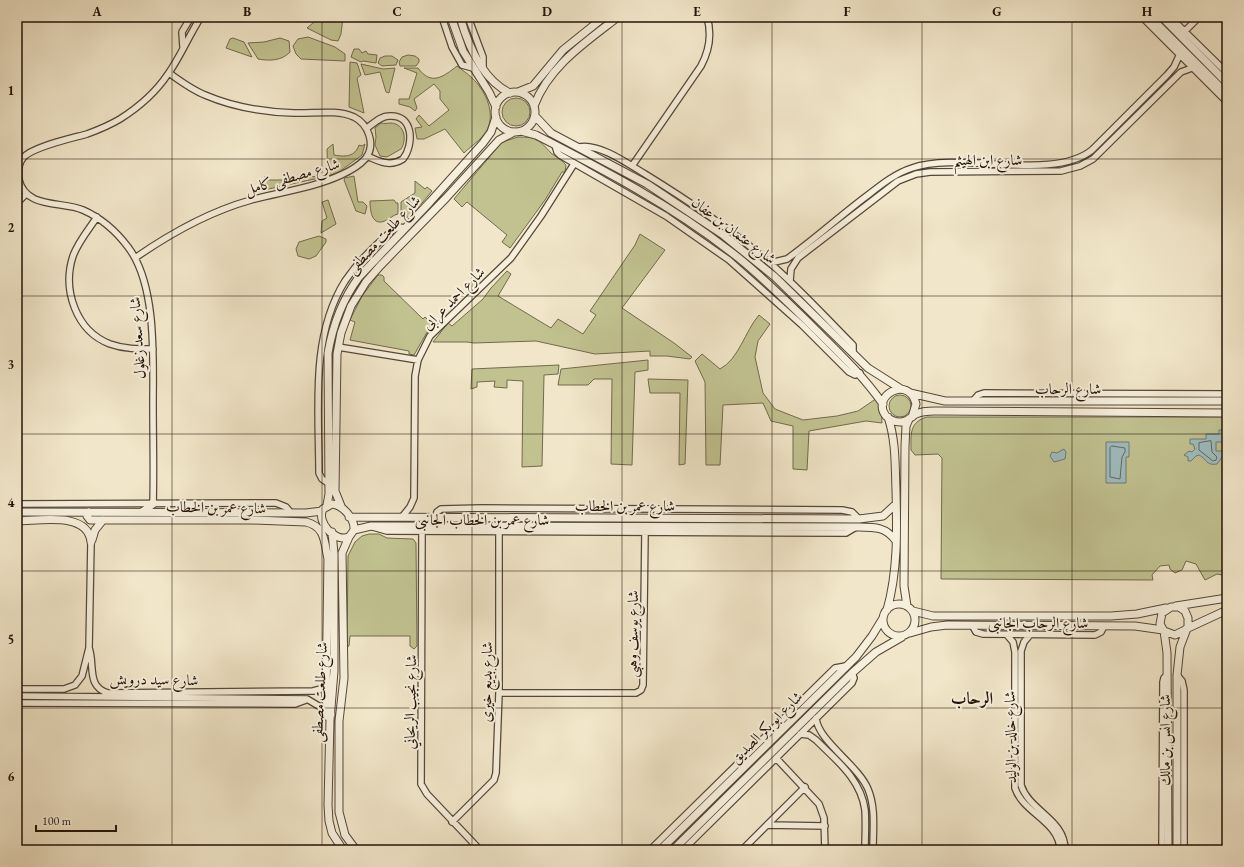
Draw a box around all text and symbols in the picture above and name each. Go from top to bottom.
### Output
text: A [91,3,102,20]
text: B [243,3,251,20]
text: C [392,3,402,20]
text: D [542,3,552,20]
text: E [693,3,701,20]
text: F [843,3,851,20]
text: G [992,3,1002,20]
text: H [1142,3,1153,20]
text: 1 [8,82,15,99]
street label: شارع ابن الهيثم [954,150,1022,175]
street label: شارع مصطفى كامل [242,153,343,202]
street label: شارع طلعت مصطفى [342,191,427,280]
street label: شارع عثمان بن عفان [686,192,780,271]
text: 2 [8,219,15,236]
street label: شارع احمد عرابى [417,262,491,336]
street label: شارع سعد زغلول [125,296,153,380]
text: 3 [8,356,15,373]
street label: شارع الرحاب [1035,379,1101,402]
text: 4 [8,494,15,511]
street label: شارع عمر بن الخطاب [575,496,675,519]
street label: شارع عمر بن الخطاب [166,497,266,521]
street label: شارع عمر بن الخطاب الجانبى [415,510,549,533]
street label: شارع يوسف وهبى [622,590,646,678]
street label: شارع الرحاب الجانبى [988,613,1088,636]
text: 5 [8,631,14,648]
street label: شارع طلعت مصطفى [307,641,335,743]
street label: شارع بديع خيرى [476,641,501,723]
street label: شارع نجيب الريحاني [400,654,424,750]
street label: شارع سيد درويش [109,669,199,693]
street label: شارع ابو بكر الصديق [726,687,809,770]
district label: الرحاب [951,687,993,709]
street label: شارع خالد بن الوليد [1000,690,1024,783]
street label: شارع انس بن مالك [1155,694,1178,786]
text: 6 [8,768,15,785]
scale bar [36,807,116,833]
text: 100 m [42,813,72,829]

